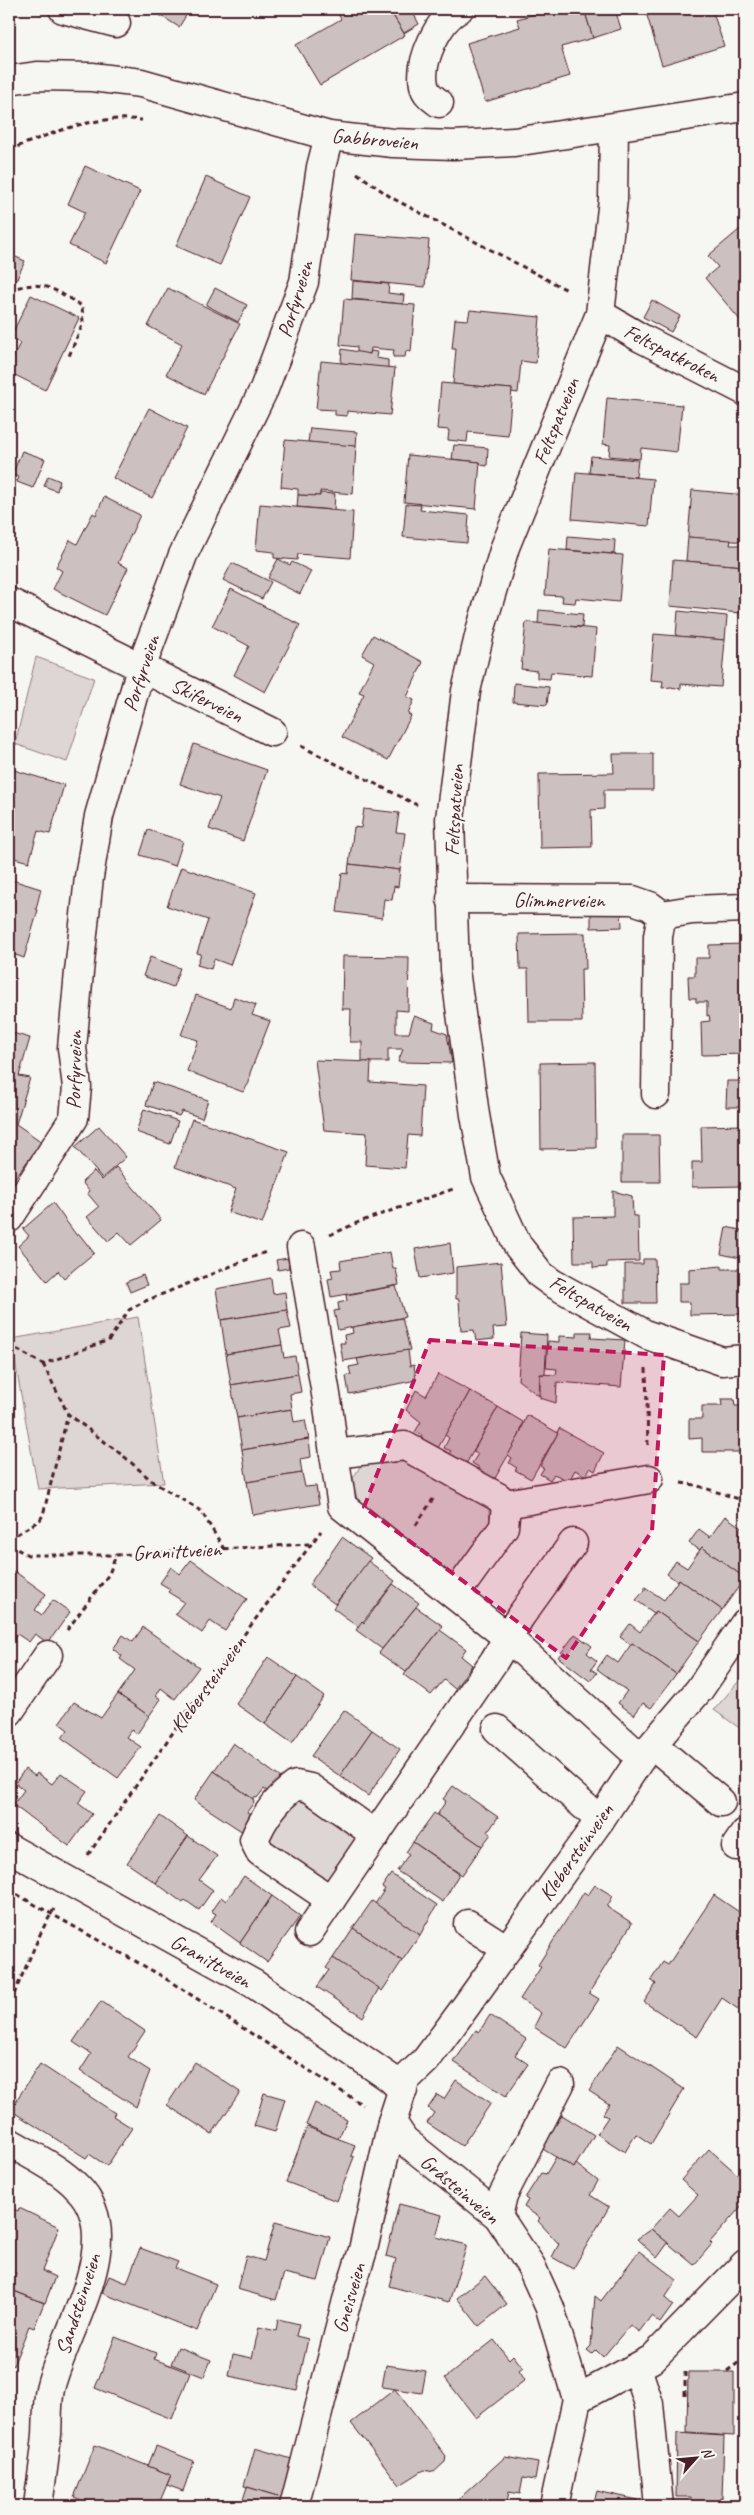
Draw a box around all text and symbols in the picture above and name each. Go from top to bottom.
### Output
street label: Gabbroveien [331,122,420,156]
street label: Porfyrveien [271,256,319,341]
street label: Feltspatkroken [620,318,726,389]
street label: Feltspatveien [527,373,585,468]
street label: Porfyrveien [116,630,166,715]
street label: Skiferveien [167,672,248,729]
street label: Feltspatveien [439,763,469,856]
street label: Glimmerveien [514,887,606,913]
street label: Porfyrveien [60,1029,88,1110]
street label: Feltspatveien [545,1269,637,1337]
street label: Granittveien [132,1536,223,1566]
street label: Klebersteinveien [164,1630,252,1737]
street label: Klebersteinveien [533,1798,619,1906]
street label: Granittveien [166,1928,257,1994]
street label: Gråsteinveien [415,2148,505,2230]
street label: Sandsteinveien [49,2249,107,2358]
street label: Gneisveien [327,2259,372,2336]
north arrow [672,2432,722,2482]
text: N [698,2445,718,2462]

